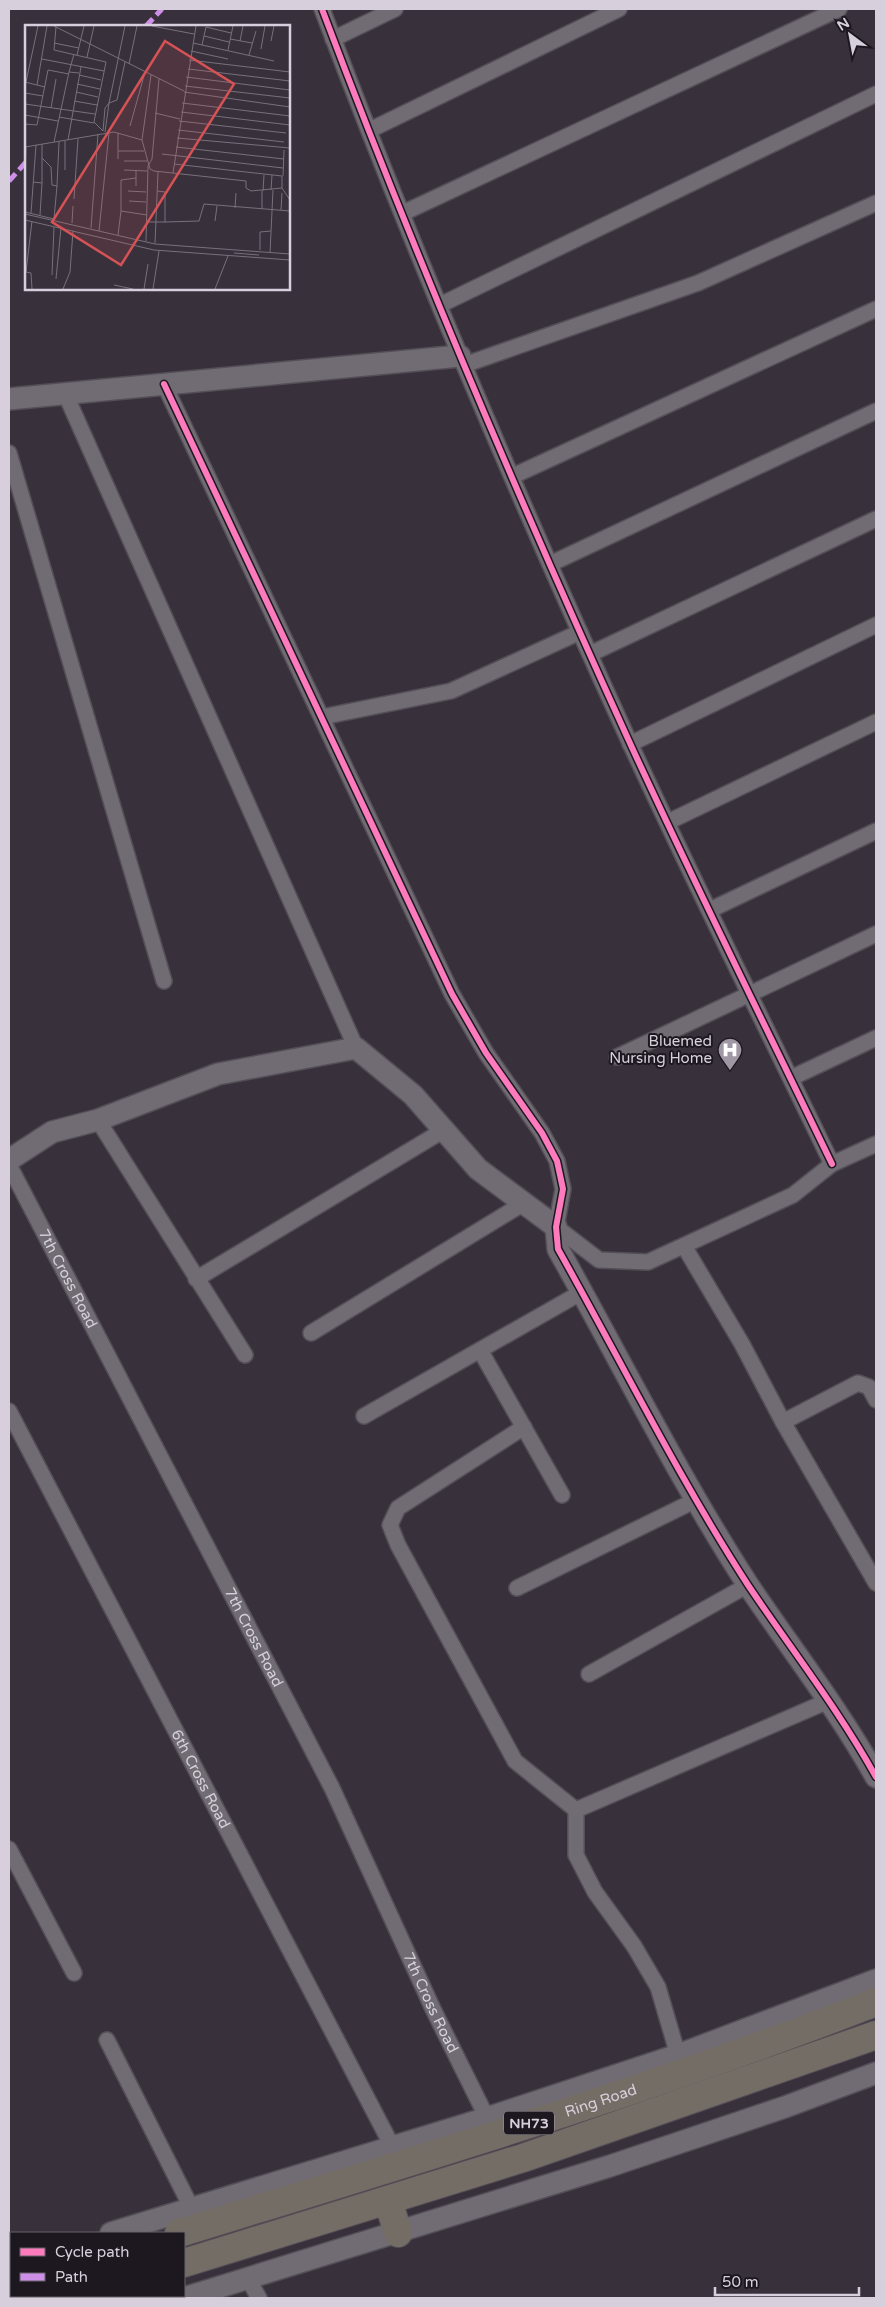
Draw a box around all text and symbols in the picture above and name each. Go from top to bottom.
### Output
north arrow [825,10,875,60]
text: N [834,14,853,35]
inset map [25,25,290,290]
place label: Bluemed Nursing Home [609,1032,712,1067]
hospital icon: Bluemed Nursing Home [717,1037,743,1071]
street label: 7th Cross Road [35,1226,101,1331]
street label: 7th Cross Road [221,1585,287,1690]
street label: 6th Cross Road [168,1726,234,1832]
street label: 7th Cross Road [399,1949,462,2056]
street label: Ring Road [562,2080,639,2121]
road number: NH73 [504,2112,554,2134]
legend [10,2232,185,2297]
text: Cycle path [55,2243,129,2261]
scale bar [715,2264,859,2296]
text: Path [55,2268,88,2286]
text: 50 m [722,2273,759,2291]

